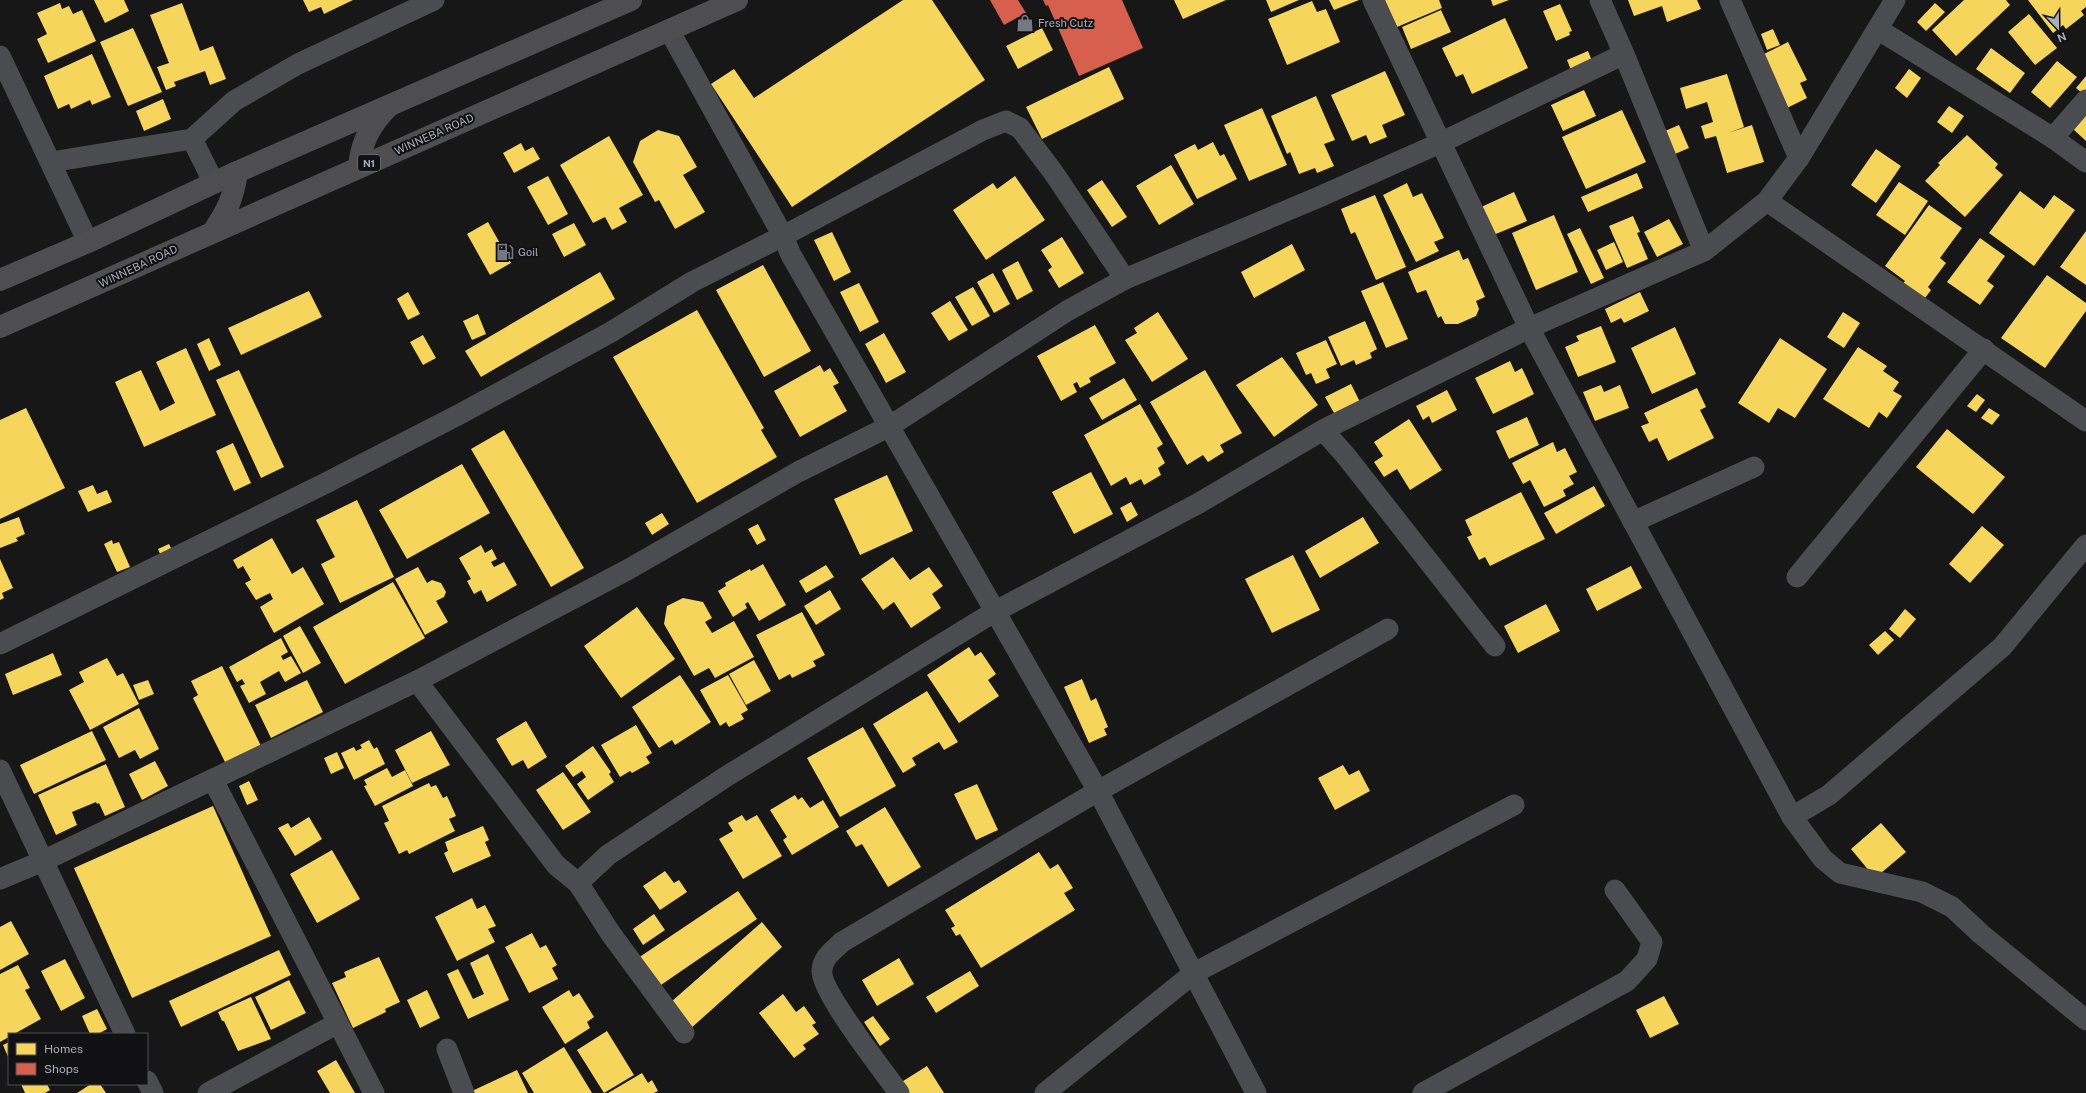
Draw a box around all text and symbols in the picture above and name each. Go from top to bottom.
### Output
north arrow [2038,8,2078,48]
shop icon: Fresh Cutz [1015,13,1035,33]
place label: Fresh Cutz [1038,17,1093,29]
text: N [2056,30,2068,44]
street label: WINNEBA ROAD [393,111,476,157]
road number: N1 [358,155,380,171]
street label: WINNEBA ROAD [97,242,180,289]
fuel station icon: Goil [495,242,515,262]
place label: Goil [518,246,538,258]
legend [8,1033,148,1085]
text: Homes [44,1042,83,1056]
text: Shops [44,1062,79,1076]

